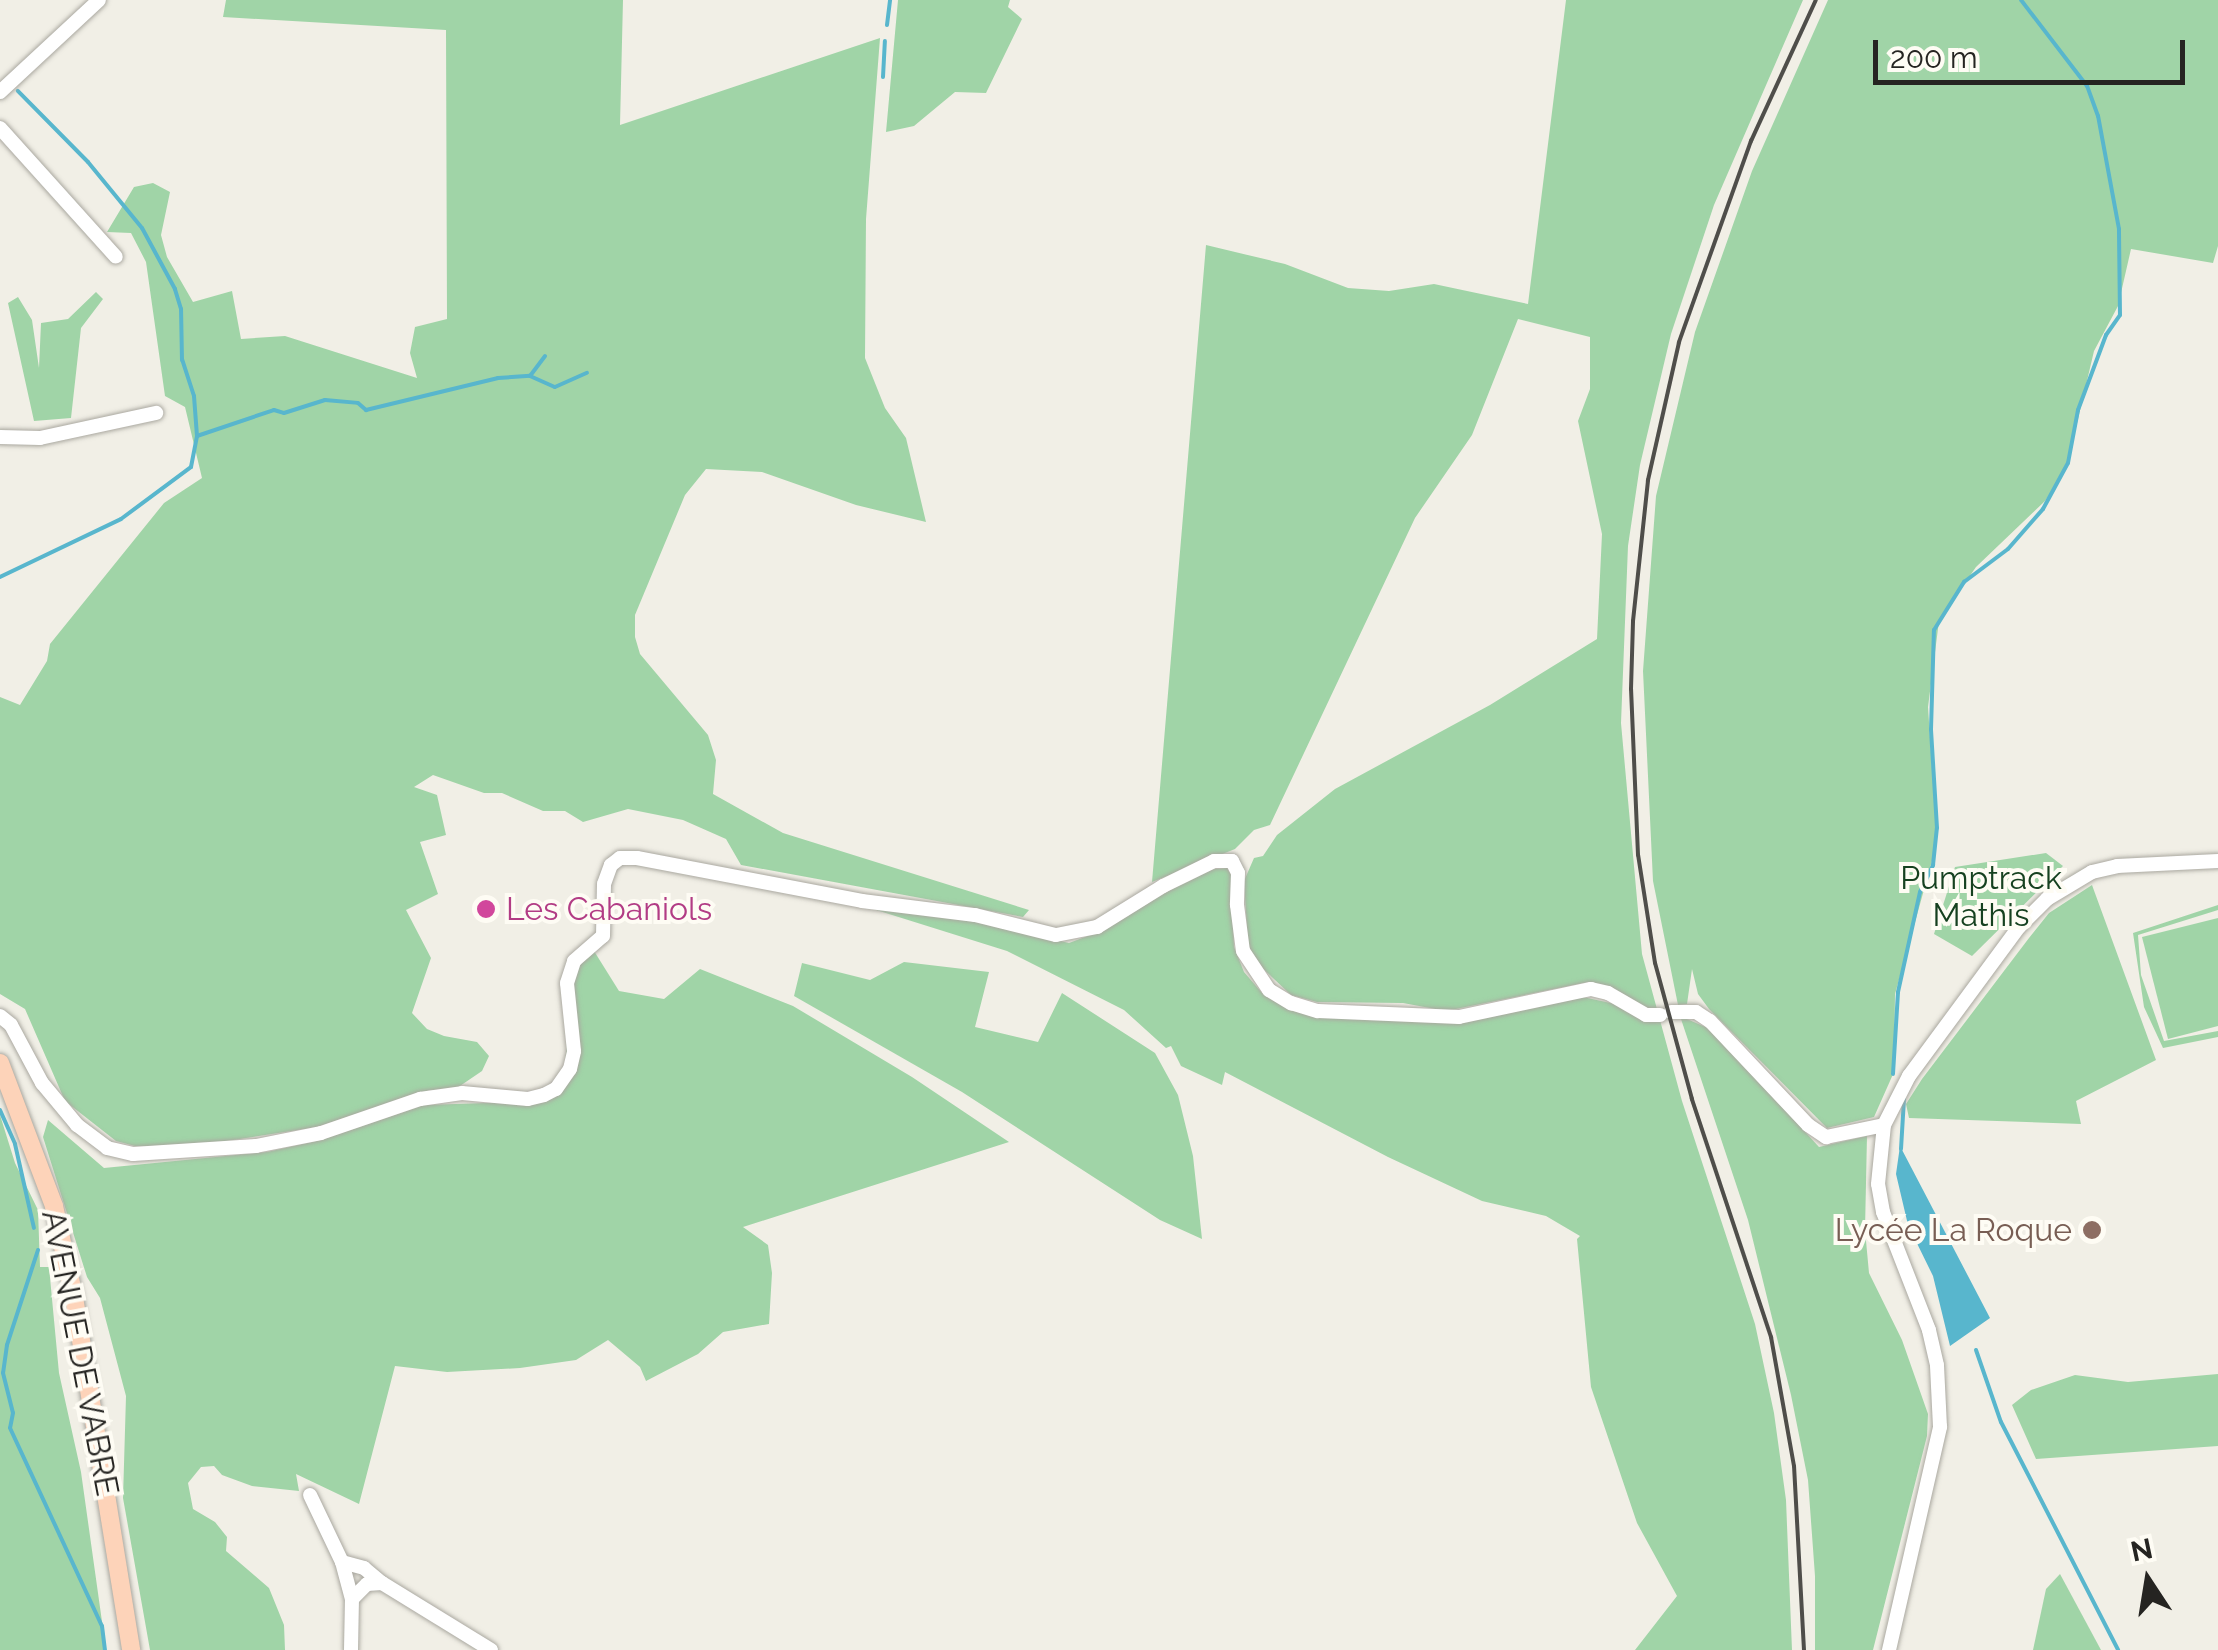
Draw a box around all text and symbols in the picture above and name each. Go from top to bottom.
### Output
scale bar [1878,20,2190,82]
text: 200 m [1890,40,1978,75]
park label: Pumptrack Mathis [1900,860,2062,935]
place label: Les Cabaniols [506,890,712,928]
marker: Les Cabaniols [475,898,497,920]
street label: AVENUE DE VABRE [33,1206,127,1500]
place label: Lycée La Roque [1835,1211,2072,1249]
marker: Lycée La Roque [2081,1219,2103,1241]
north arrow [2098,1530,2198,1630]
text: N [2128,1532,2156,1569]

